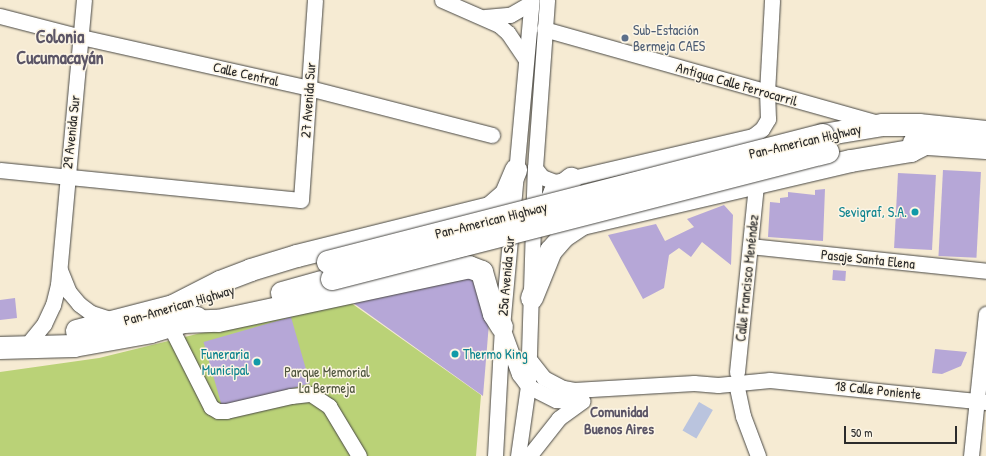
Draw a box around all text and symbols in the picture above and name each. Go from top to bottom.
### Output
place label: Sub-Estación Bermeja CAES [633,22,705,54]
district label: Colonia Cucumacayán [16,27,104,70]
marker: Sub-Estación Bermeja CAES [620,33,630,43]
street label: Calle Central [211,58,281,90]
street label: Antigua Calle Ferrocarril [674,59,800,109]
street label: 27 Avenida Sur [297,62,319,138]
street label: 29 Avenida Sur [59,94,83,170]
street label: Pan-American Highway [747,120,863,162]
street label: Pan-American Highway [433,198,549,242]
place label: Sevigraf, S.A. [839,204,907,220]
marker: Sevigraf, S.A. [910,207,920,217]
street label: Calle Francisco Menéndez [732,214,762,342]
street label: 25a Avenida Sur [494,235,518,317]
street label: Pasaje Santa Elena [820,246,916,272]
street label: Pan-American Highway [122,281,236,329]
place label: Funeraria Municipal [201,346,249,378]
place label: Thermo King [463,346,528,362]
marker: Thermo King [450,349,460,359]
marker: Funeraria Municipal [252,357,262,367]
park label: Parque Memorial La Bermeja [284,364,370,396]
street label: 18 Calle Poniente [834,377,922,403]
district label: Comunidad Buenos Aires [584,402,654,437]
scale bar [846,418,959,444]
text: 50 m [851,424,872,441]

